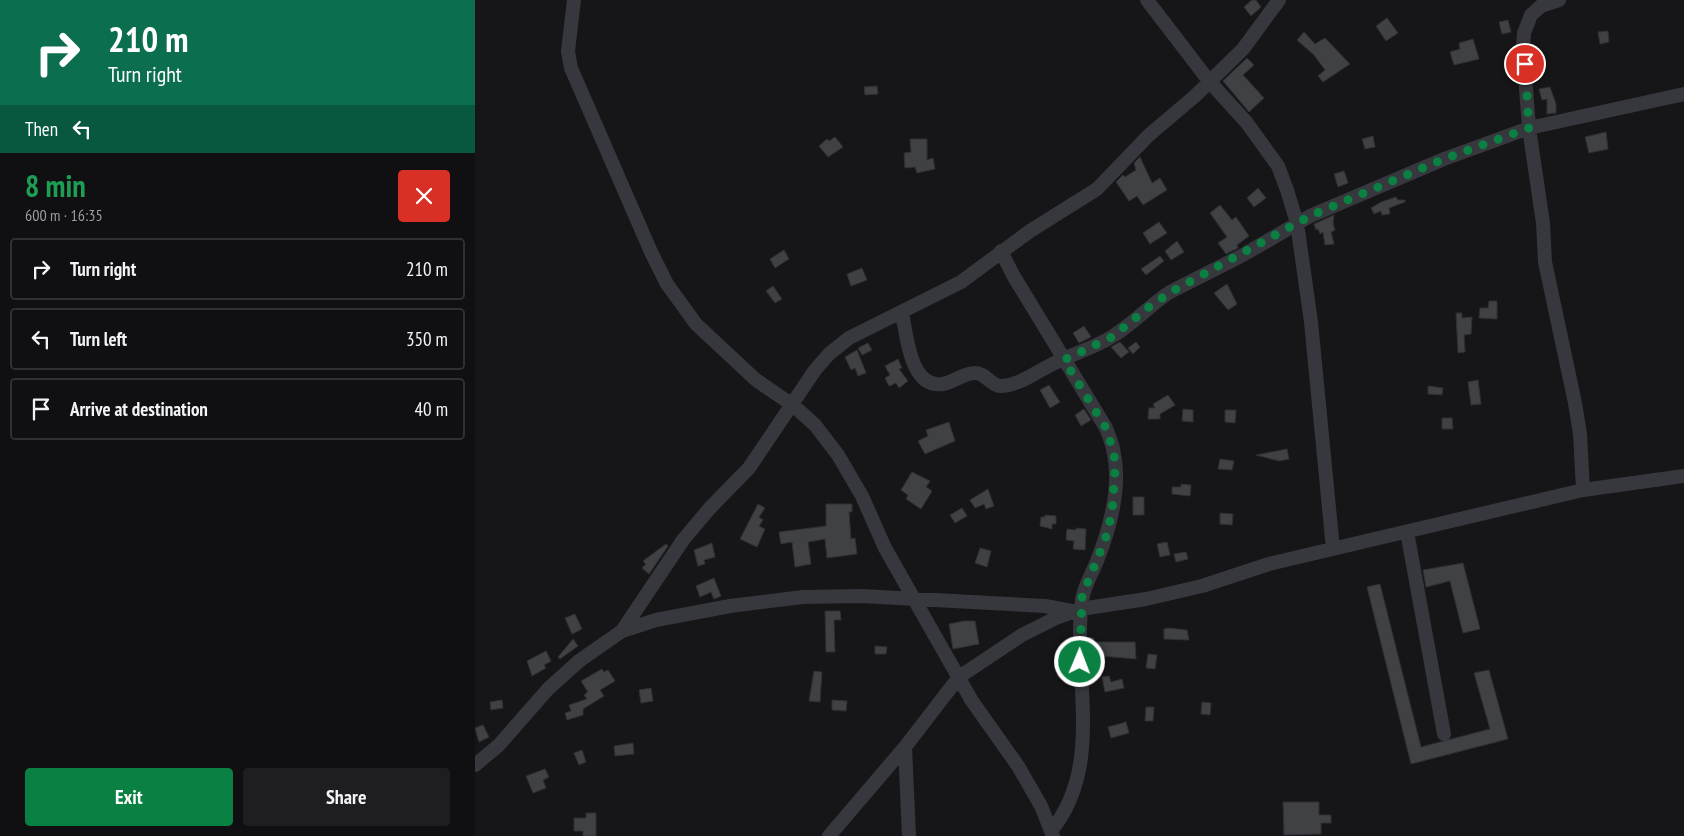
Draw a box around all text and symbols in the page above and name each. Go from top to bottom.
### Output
text: 210 m [108,16,189,62]
icon: right [25,20,90,85]
pin [1504,43,1546,85]
icon: arrive [1511,50,1539,78]
text: Turn right [108,60,182,88]
icon: left [68,115,96,143]
text: Then [25,117,58,141]
text: 8 min [25,166,86,205]
button: close [398,170,450,222]
text: 600 m · 16:35 [25,205,103,225]
icon: right [27,255,55,283]
text: Turn right [70,257,136,281]
text: 210 m [406,257,448,281]
icon: left [27,325,55,353]
text: Turn left [70,327,127,351]
text: 350 m [406,327,448,351]
icon: arrive [27,395,55,423]
text: Arrive at destination [70,397,208,421]
text: 40 m [415,397,448,421]
position arrow [1053,635,1105,687]
button: Exit [25,768,233,826]
button: Share [243,768,450,826]

